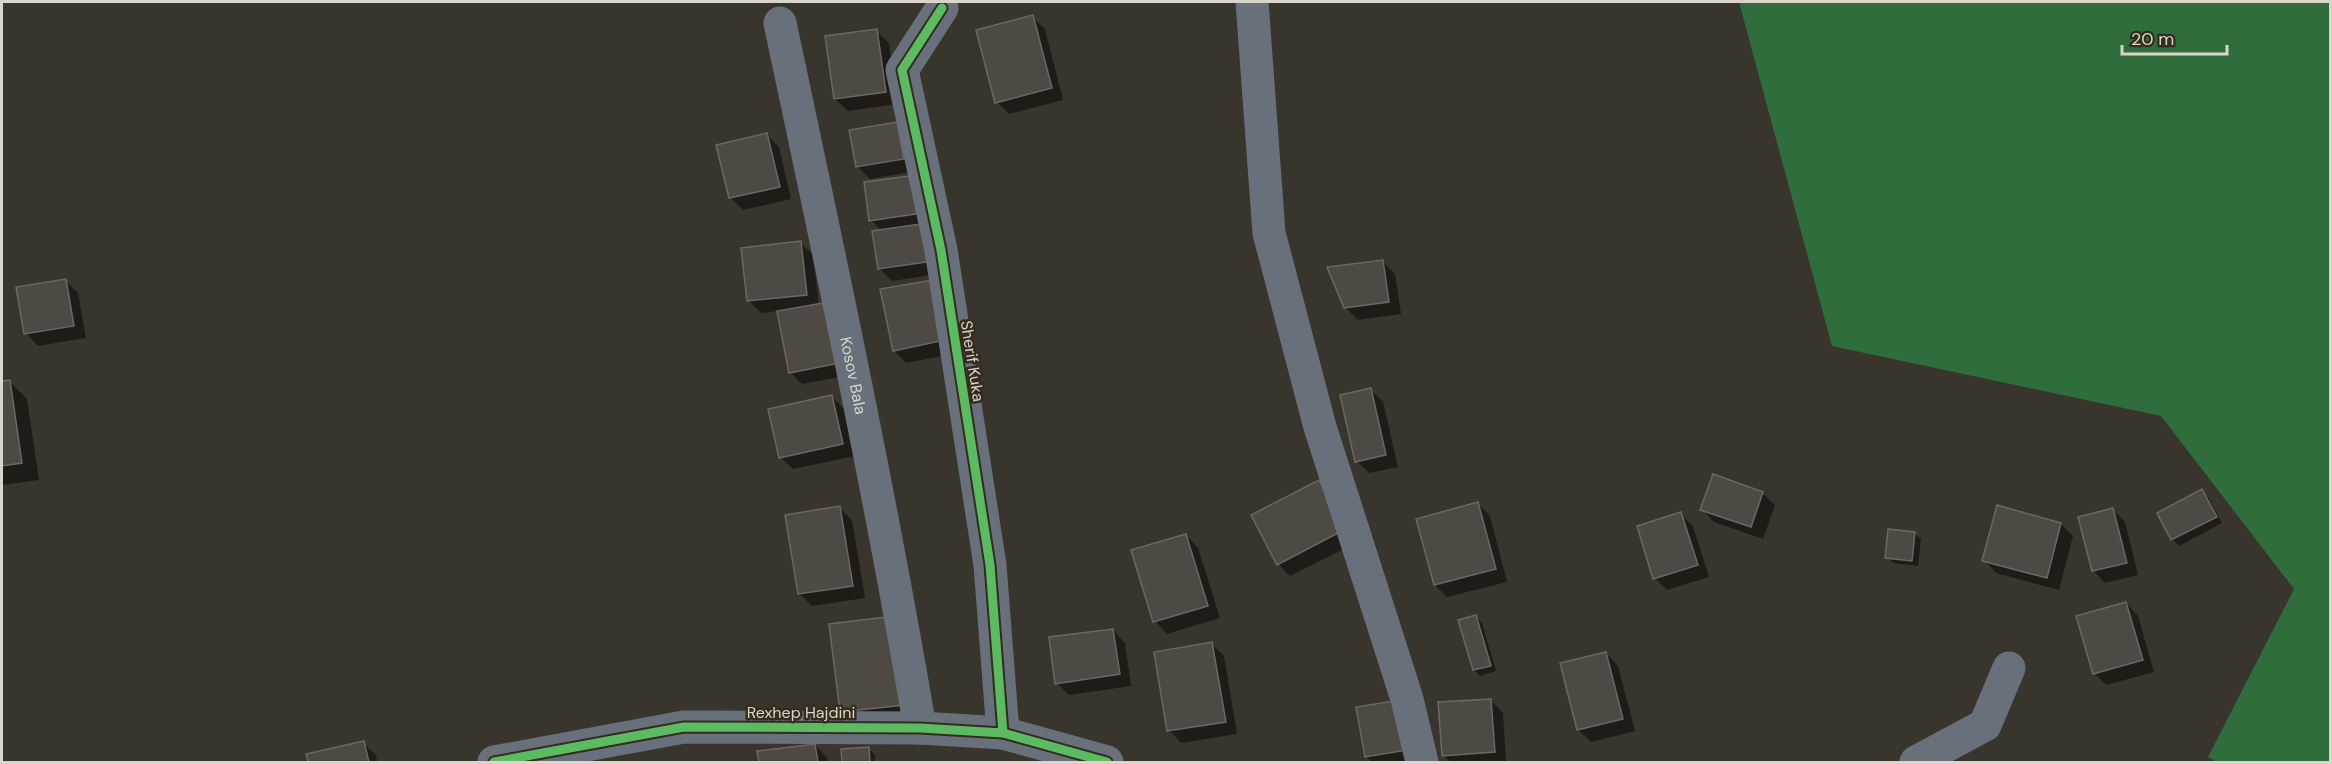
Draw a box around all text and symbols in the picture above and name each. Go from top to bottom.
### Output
scale bar [2122,18,2227,56]
text: 20 m [2131,27,2174,51]
street label: Sherif Kuka [956,319,989,403]
street label: Kosov Bala [835,335,871,416]
street label: Rexhep Hajdini [747,702,855,723]

